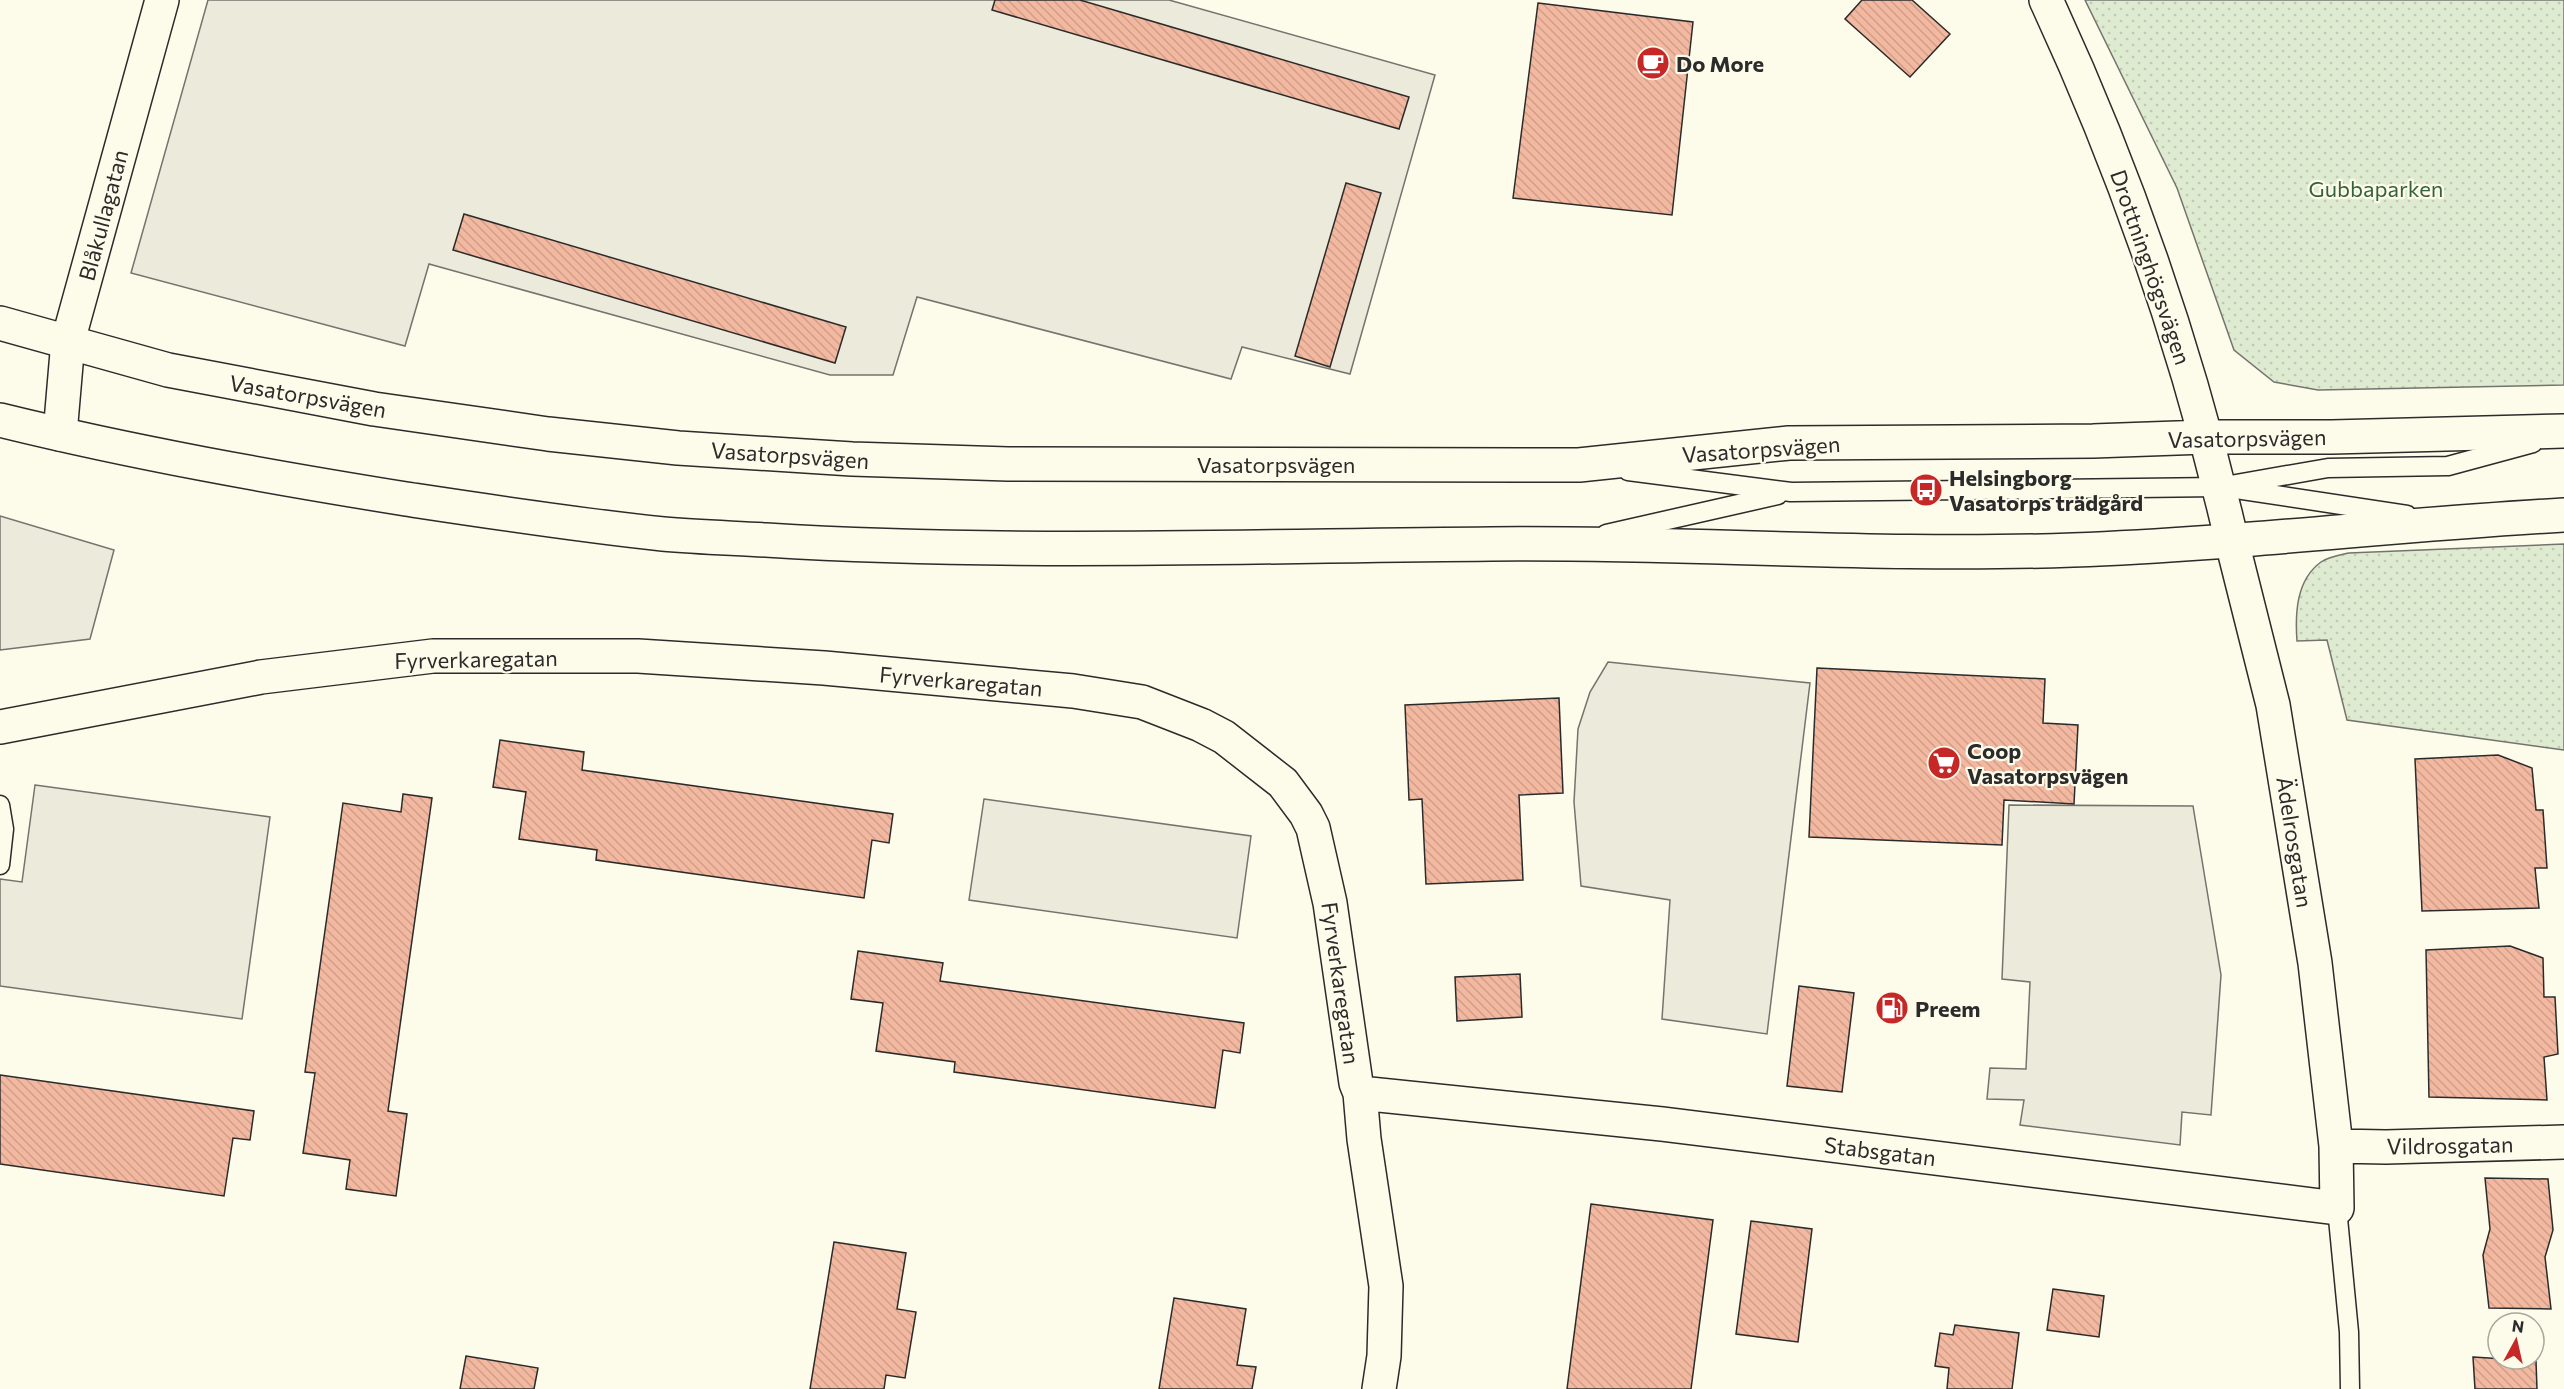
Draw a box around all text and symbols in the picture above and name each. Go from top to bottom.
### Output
cafe icon: Do More [1635,45,1671,81]
place label: Do More [1676,50,1764,77]
street label: Blåkullagatan [73,147,133,283]
street label: Drottninghögsvägen [2105,166,2197,368]
park label: Gubbaparken [2309,175,2443,202]
street label: Vasatorpsvägen [227,369,389,423]
street label: Vasatorpsvägen [2167,423,2327,453]
street label: Vasatorpsvägen [1681,430,1841,468]
street label: Vasatorpsvägen [710,436,870,474]
street label: Vasatorpsvägen [1197,451,1355,478]
place label: Helsingborg Vasatorps trädgård [1949,464,2143,516]
bus stop icon: Helsingborg Vasatorps trädgård [1908,472,1944,508]
street label: Fyrverkaregatan [394,644,558,674]
street label: Fyrverkaregatan [878,660,1044,702]
place label: Coop Vasatorpsvägen [1967,737,2128,789]
supermarket icon: Coop Vasatorpsvägen [1926,745,1962,781]
street label: Ädelrosgatan [2271,775,2319,909]
street label: Fyrverkaregatan [1316,900,1366,1066]
fuel station icon: Preem [1874,990,1910,1026]
place label: Preem [1915,995,1980,1022]
street label: Vildrosgatan [2386,1130,2514,1160]
street label: Stabsgatan [1823,1131,1937,1171]
north arrow [2486,1311,2546,1371]
text: N [2511,1315,2525,1336]

